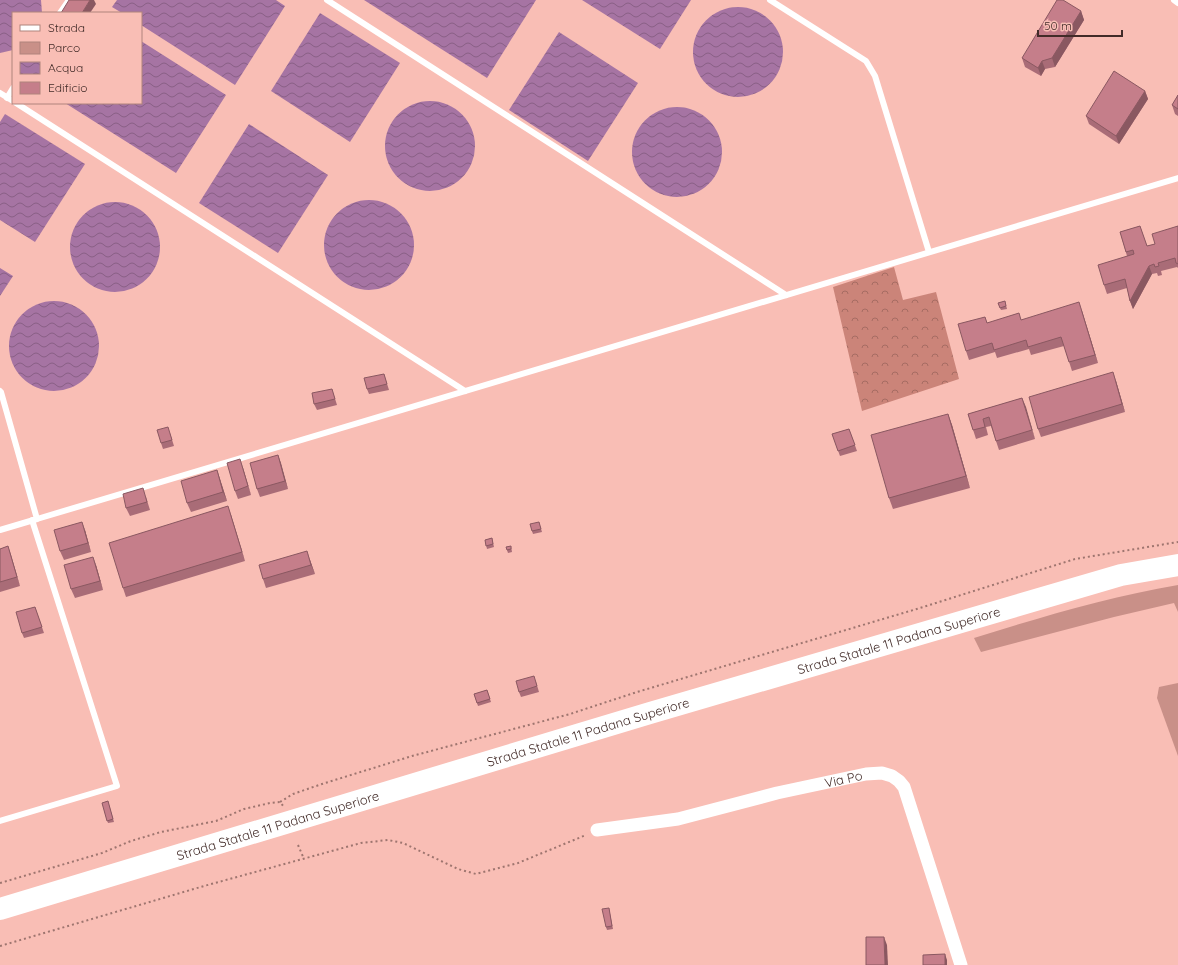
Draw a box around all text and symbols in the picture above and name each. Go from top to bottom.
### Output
legend [12,12,142,104]
scale bar [1038,12,1122,38]
text: 50 m [1044,18,1072,33]
text: Strada [48,20,85,35]
text: Parco [48,40,80,55]
text: Acqua [48,60,83,75]
text: Edificio [48,80,88,95]
street label: Strada Statale 11 Padana Superiore [795,603,1002,677]
street label: Strada Statale 11 Padana Superiore [485,694,691,770]
street label: Via Po [823,767,864,791]
street label: Strada Statale 11 Padana Superiore [174,787,381,863]

